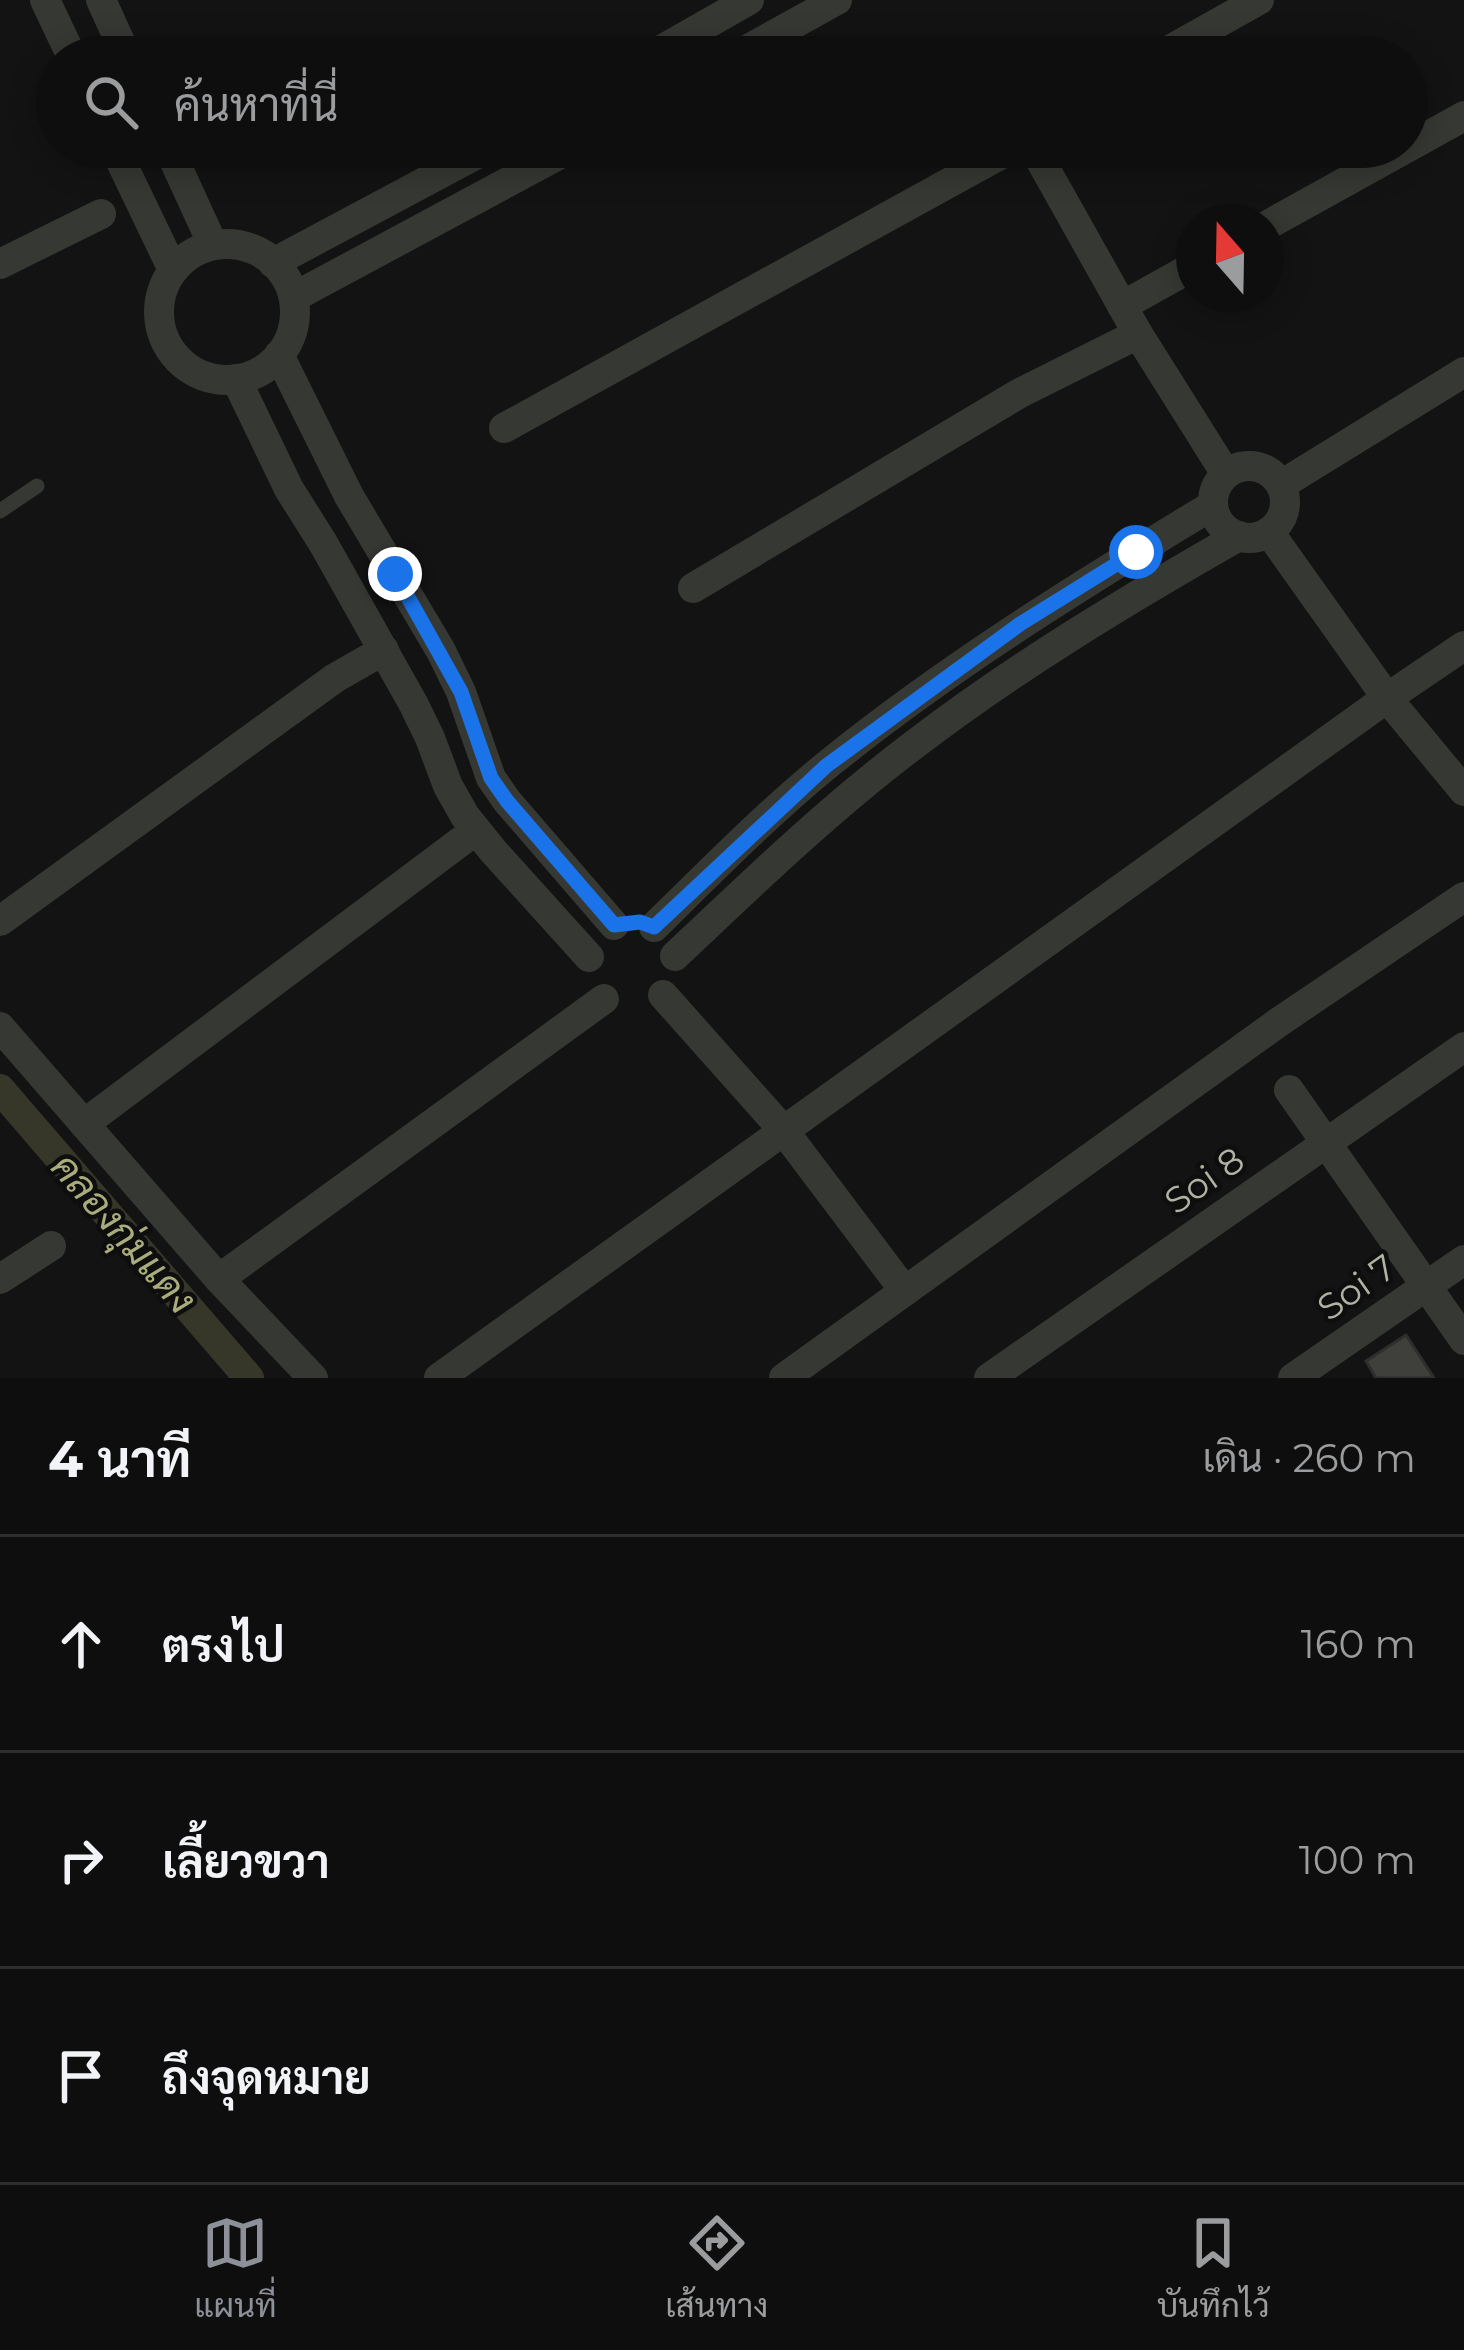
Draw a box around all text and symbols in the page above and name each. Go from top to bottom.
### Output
search box [36,36,1428,168]
icon: search [78,69,144,135]
text: ค้นหาที่นี่ [174,77,338,132]
north arrow [1176,204,1284,312]
route start [1109,525,1163,579]
route end [368,547,422,601]
street label: Soi 8 [1156,1137,1252,1223]
water label: คลองกุ่มแดง [39,1143,207,1325]
street label: Soi 7 [1309,1245,1403,1329]
text: 4 นาที [48,1428,191,1490]
text: เดิน · 260 m [1202,1434,1416,1482]
icon: ahead [48,1611,114,1677]
text: ตรงไป [162,1618,285,1673]
text: 160 m [1301,1620,1416,1668]
icon: right [48,1827,114,1893]
text: เลี้ยวขวา [162,1834,330,1889]
text: 100 m [1299,1836,1416,1884]
icon: arrive [48,2043,114,2109]
text: ถึงจุดหมาย [162,2050,371,2105]
tab: แผนที่ [194,2210,277,2325]
tab: เส้นทาง [665,2210,768,2325]
tab: บันทึกไว้ [1157,2210,1270,2325]

